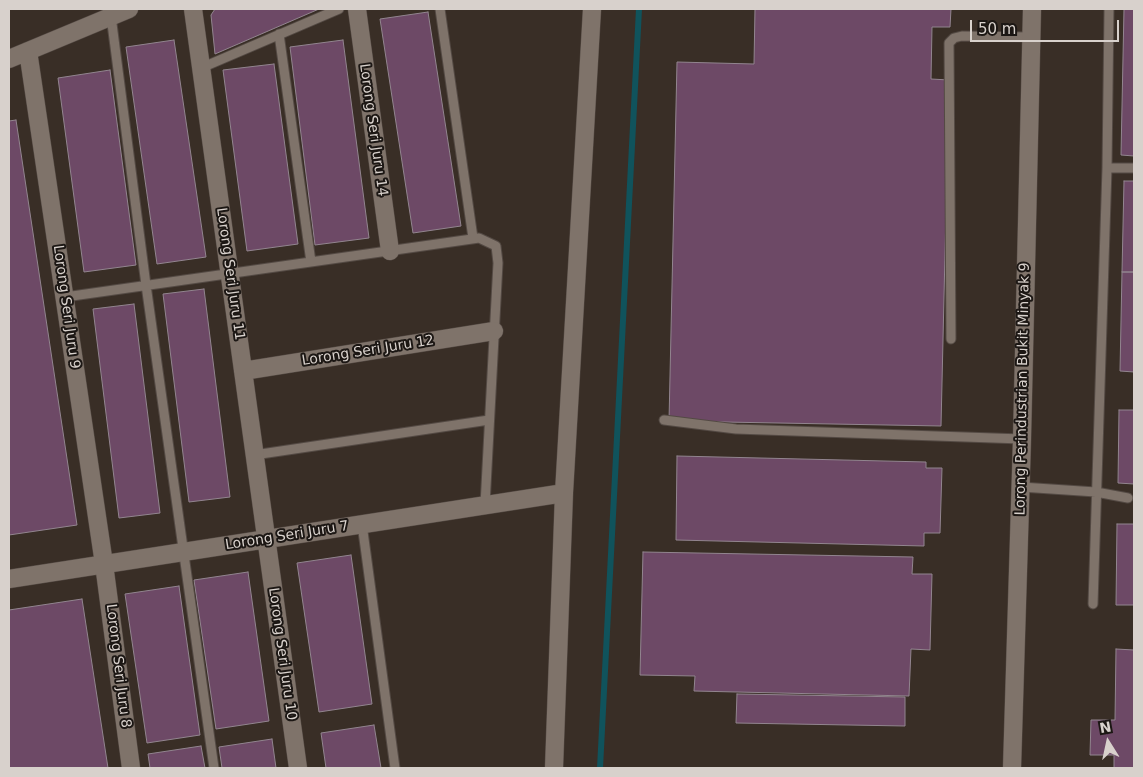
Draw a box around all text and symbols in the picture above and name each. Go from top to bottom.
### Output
scale bar [973,10,1122,42]
text: 50 m [978,20,1016,38]
street label: Lorong Seri Juru 14 [355,63,391,197]
street label: Lorong Seri Juru 11 [212,207,248,341]
street label: Lorong Seri Juru 9 [49,244,83,370]
street label: Lorong Perindustrian Bukit Minyak 9 [1012,262,1034,516]
street label: Lorong Seri Juru 12 [301,332,435,370]
street label: Lorong Seri Juru 7 [224,518,350,554]
street label: Lorong Seri Juru 10 [264,587,300,721]
street label: Lorong Seri Juru 8 [102,603,134,729]
north arrow [1083,717,1133,767]
text: N [1098,718,1113,736]

